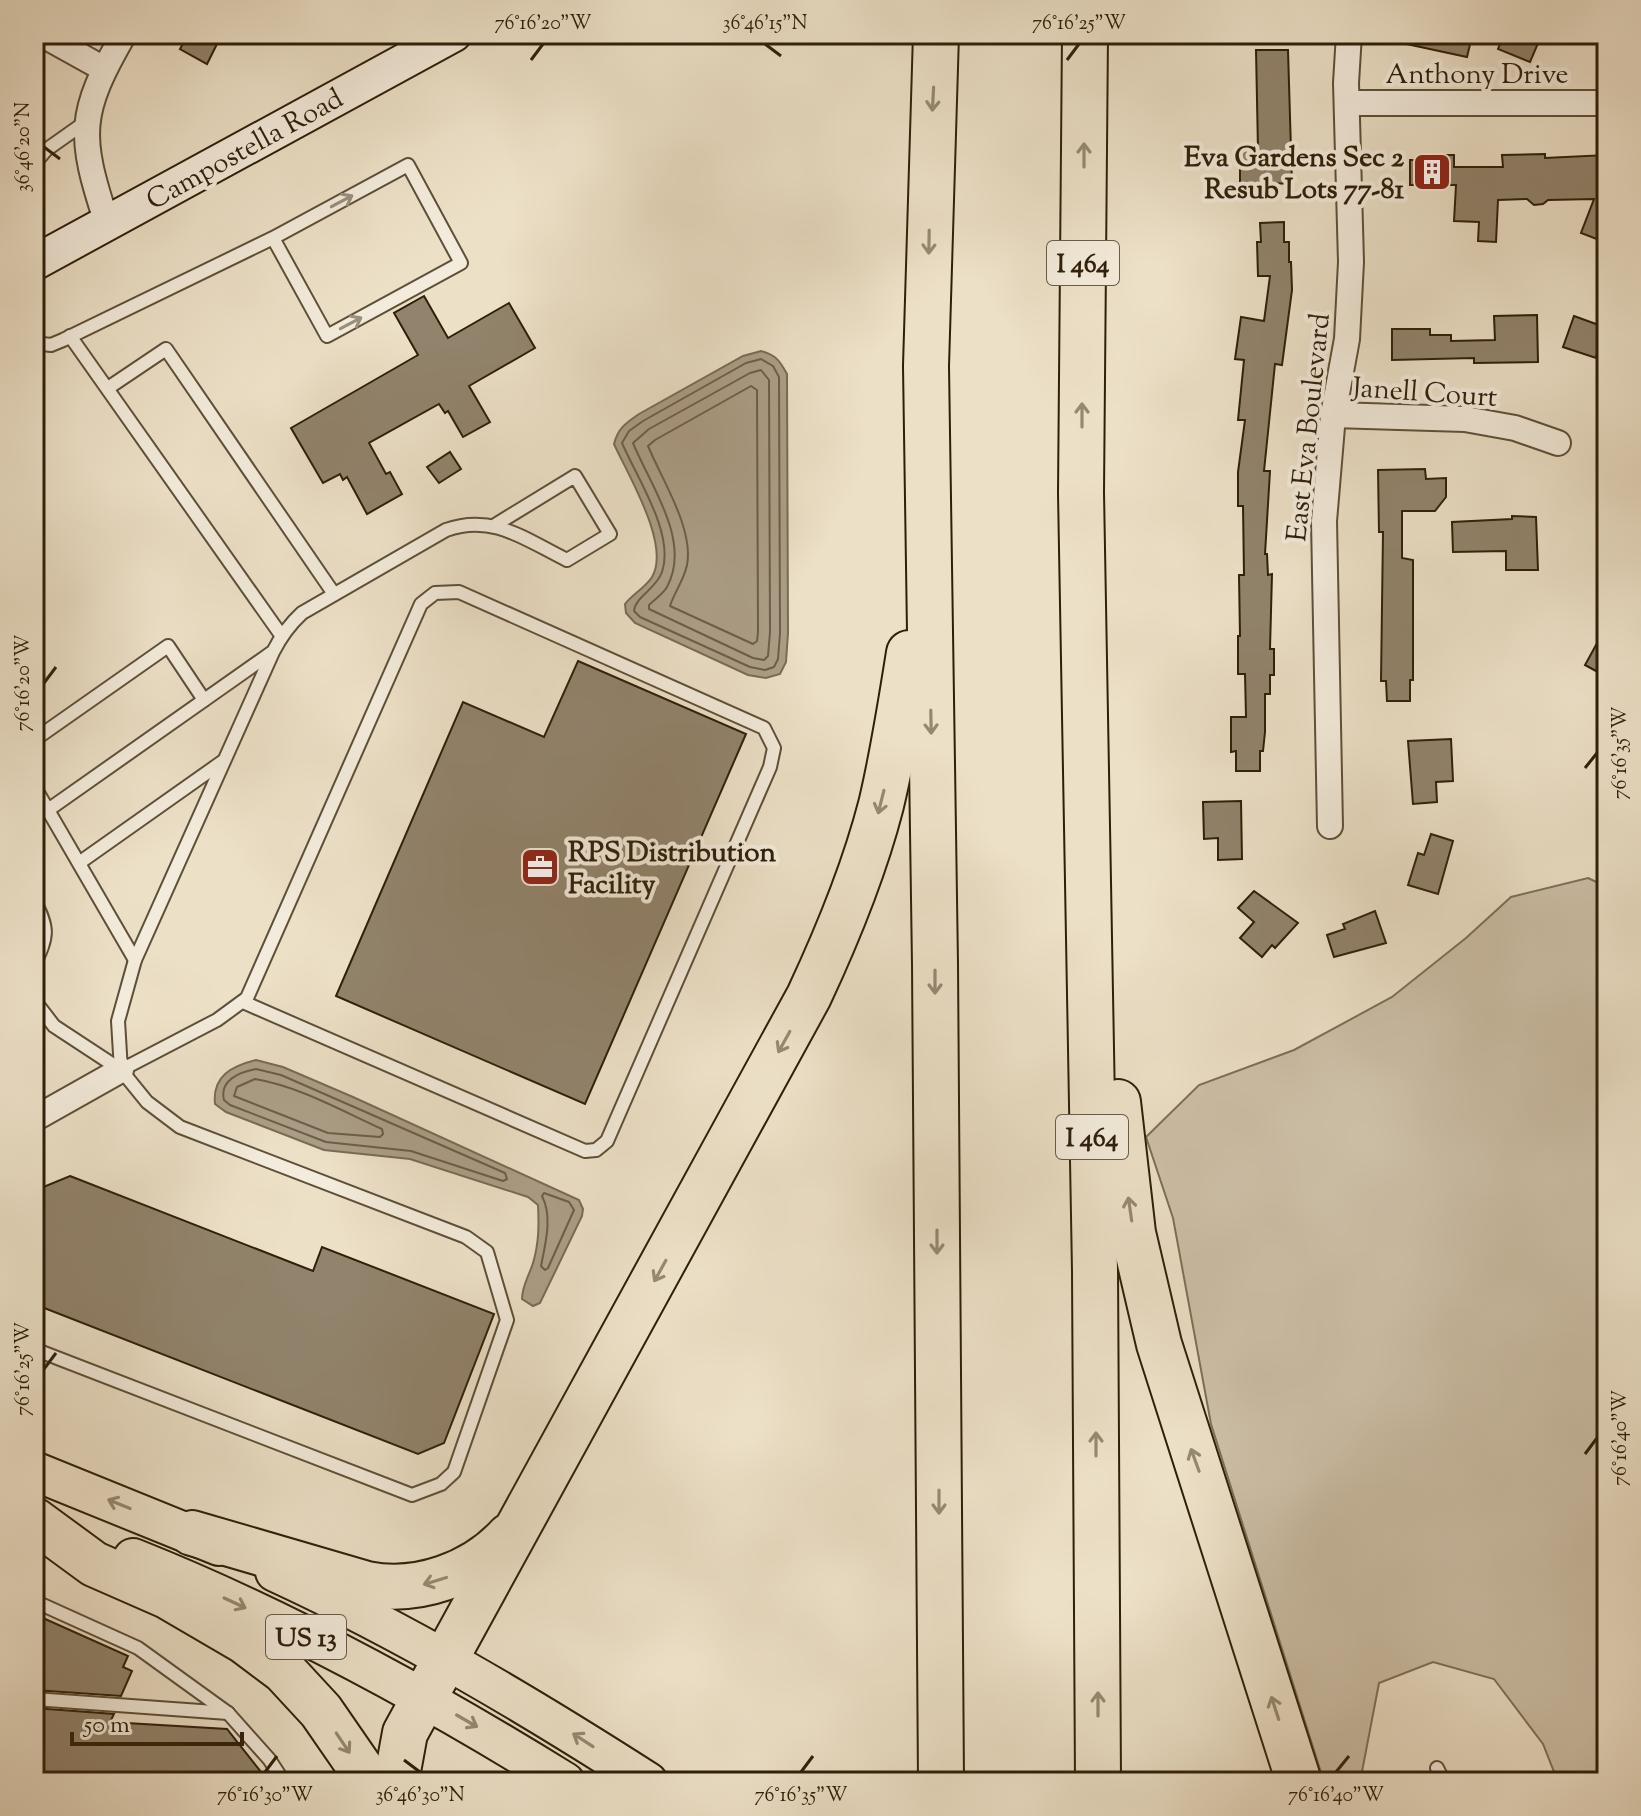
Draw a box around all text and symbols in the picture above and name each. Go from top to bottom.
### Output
text: 76°16'20"W [494,10,592,39]
text: 36°46'15"N [723,10,808,39]
text: 76°16'25"W [1032,10,1126,39]
street label: Anthony Drive [1385,56,1569,96]
street label: Campostella Road [140,80,351,221]
one-way arrow [925,85,940,112]
text: 36°46'20"N [10,102,39,192]
place label: Eva Gardens Sec 2 Resub Lots 77-81 [1184,139,1405,211]
one-way arrow [1076,142,1092,169]
building icon: Eva Gardens Sec 2 Resub Lots 77-81 [1411,151,1453,193]
one-way arrow [329,192,353,208]
one-way arrow [921,228,937,255]
road number: I 464 [1047,241,1119,285]
street label: East Eva Boulevard [1278,311,1342,544]
one-way arrow [339,315,362,331]
street label: Janell Court [1349,369,1499,419]
one-way arrow [1074,402,1090,429]
text: 76°16'20"W [10,634,39,732]
text: 76°16'35"W [1607,707,1636,799]
one-way arrow [923,708,938,735]
one-way arrow [873,788,888,814]
place label: RPS Distribution Facility [568,834,777,906]
office icon: RPS Distribution Facility [519,846,561,888]
one-way arrow [927,968,943,995]
one-way arrow [776,1030,792,1054]
road number: I 464 [1056,1115,1128,1159]
one-way arrow [1122,1197,1137,1222]
one-way arrow [929,1228,945,1255]
one-way arrow [652,1258,667,1282]
text: 76°16'25"W [10,1322,39,1416]
text: 76°16'40"W [1607,1390,1636,1486]
one-way arrow [1088,1431,1104,1458]
one-way arrow [1187,1449,1201,1473]
one-way arrow [931,1488,947,1515]
one-way arrow [107,1496,132,1511]
one-way arrow [422,1574,447,1589]
one-way arrow [223,1596,247,1611]
road number: US 13 [266,1615,346,1659]
one-way arrow [1090,1691,1106,1718]
one-way arrow [1267,1695,1282,1721]
scale bar [72,1696,242,1746]
text: 50 m [82,1709,130,1743]
one-way arrow [455,1714,478,1730]
one-way arrow [335,1731,351,1753]
one-way arrow [572,1731,594,1748]
text: 76°16'30"W [217,1782,313,1811]
text: 36°46'30"N [375,1782,465,1811]
text: 76°16'35"W [755,1782,847,1811]
text: 76°16'40"W [1288,1782,1384,1811]

